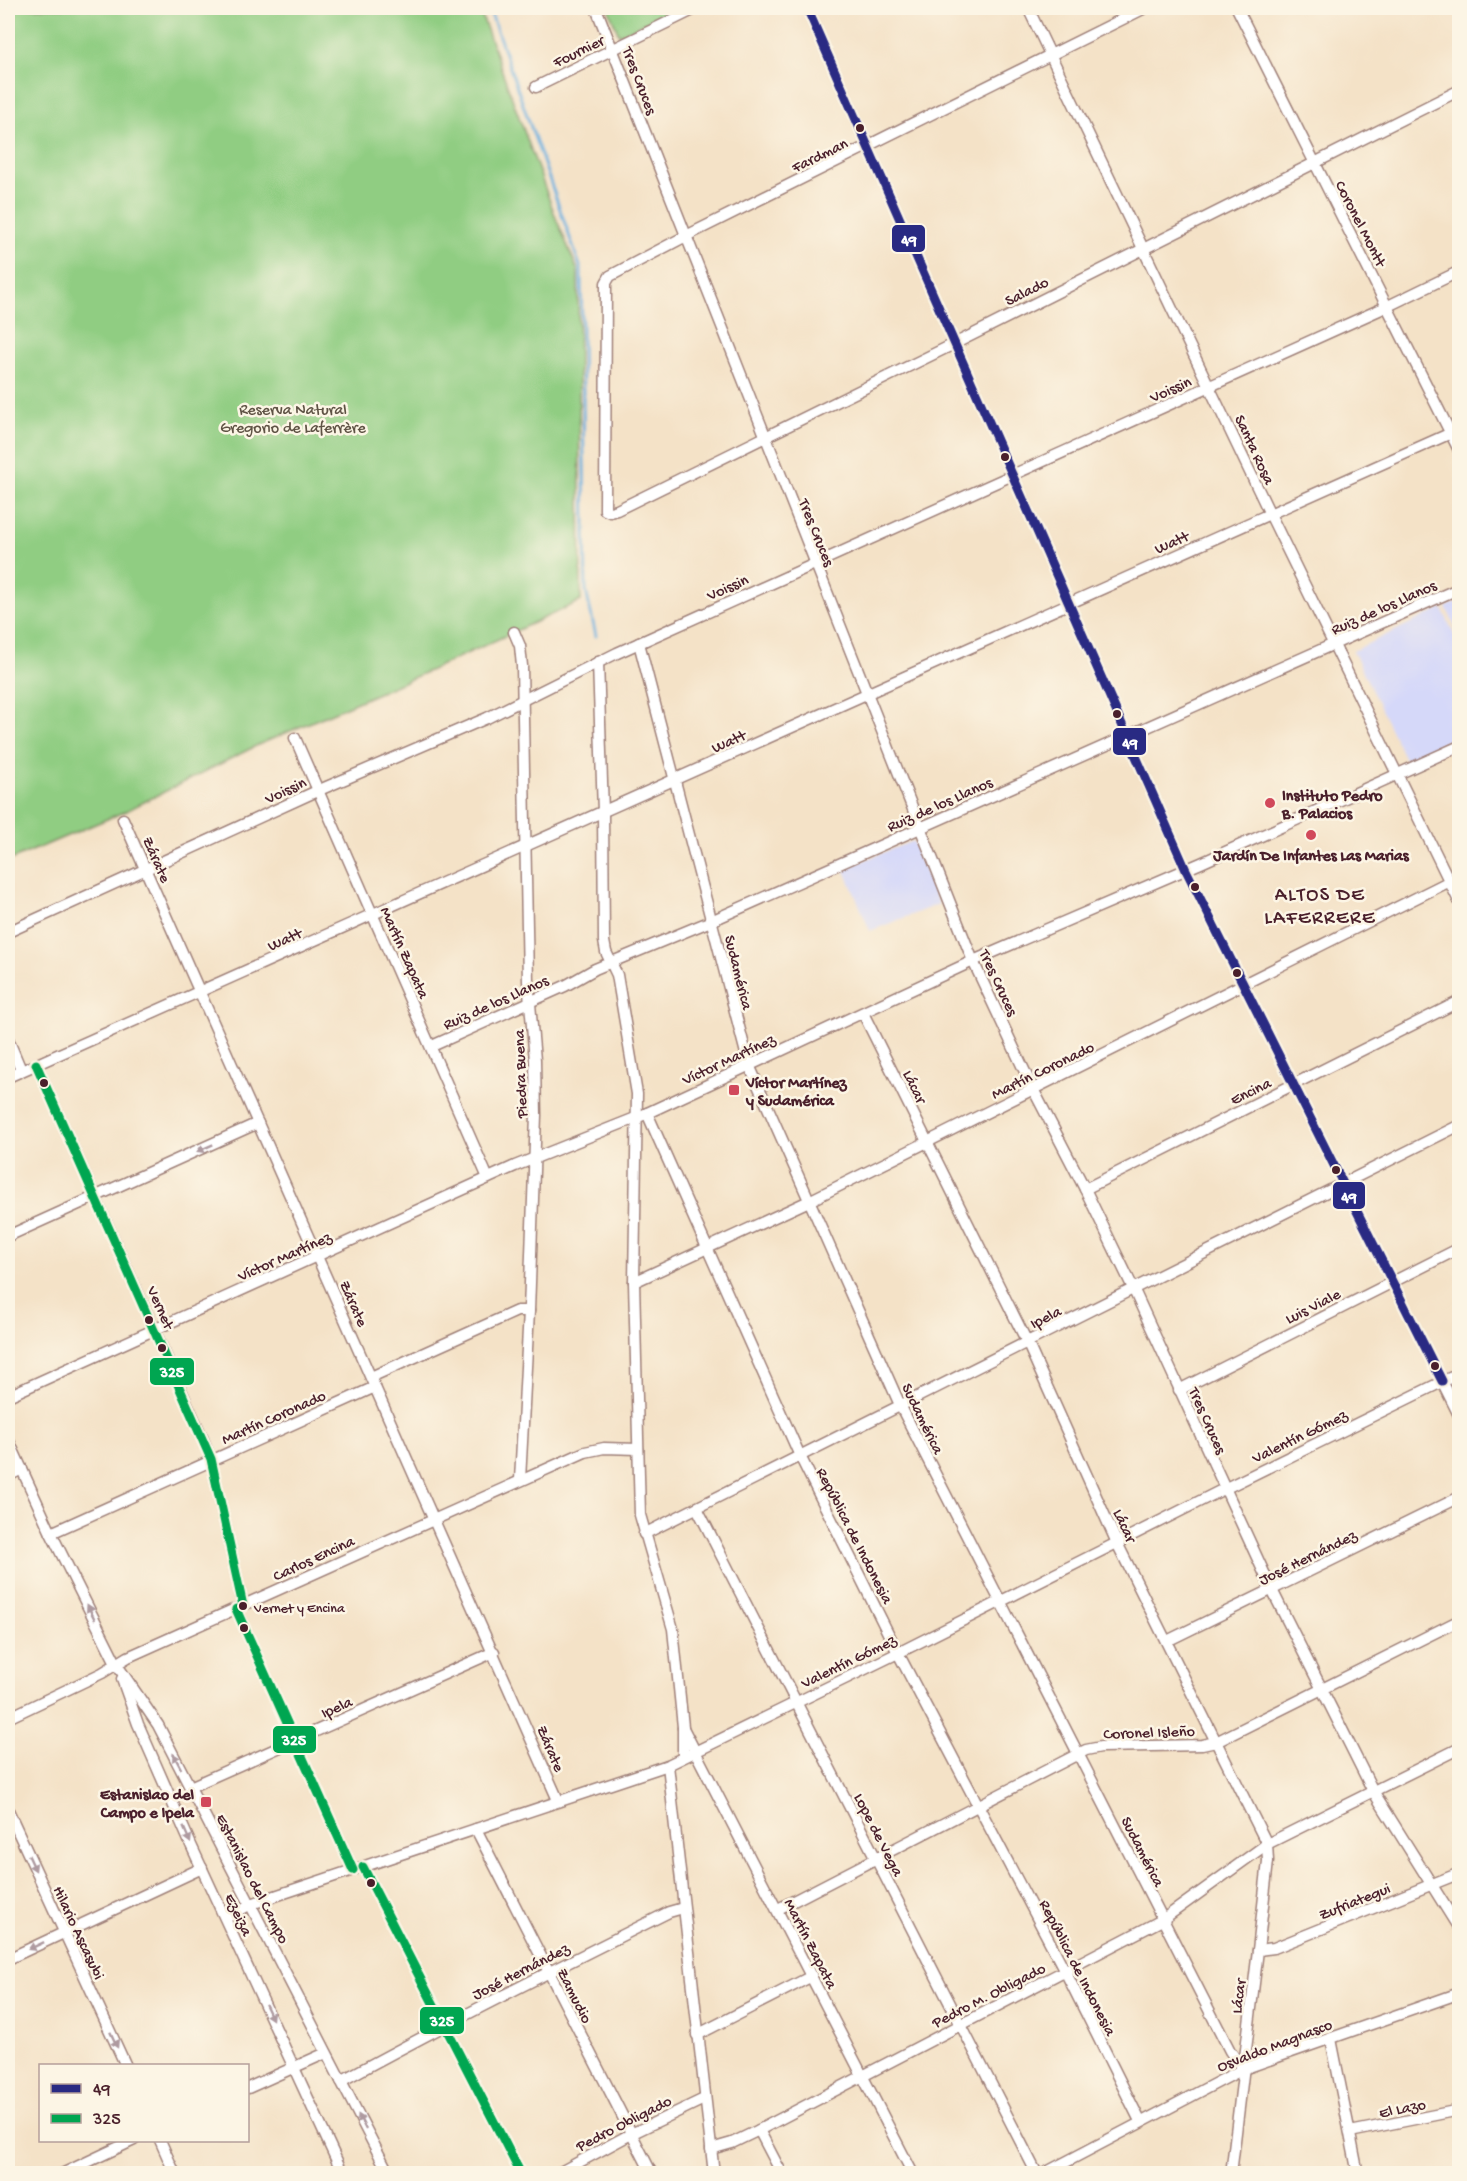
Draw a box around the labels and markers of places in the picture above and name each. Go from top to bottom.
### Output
unlabelled marker [854,122,866,134]
unlabelled marker [999,451,1011,463]
unlabelled marker [1111,708,1123,720]
place label: Instituto Pedro B. Palacios [1281,788,1383,825]
marker: Instituto Pedro B. Palacios [1263,796,1277,810]
marker: Jardín De Infantes Las Marias [1304,828,1318,842]
place label: Jardín De Infantes Las Marias [1212,847,1410,867]
unlabelled marker [1189,881,1201,893]
unlabelled marker [1231,967,1243,979]
place label: Víctor Martínez y Sudamérica [745,1075,848,1112]
unlabelled marker [38,1077,50,1089]
marker: Víctor Martínez y Sudamérica [727,1083,741,1097]
unlabelled marker [1330,1164,1342,1176]
unlabelled marker [143,1314,155,1326]
unlabelled marker [156,1342,168,1354]
unlabelled marker [1429,1360,1441,1372]
marker: Vernet y Encina [237,1600,249,1612]
place label: Vernet y Encina [253,1601,346,1618]
unlabelled marker [238,1622,250,1634]
place label: Estanislao del Campo e Ipela [100,1787,195,1824]
marker: Estanislao del Campo e Ipela [199,1795,213,1809]
unlabelled marker [365,1877,377,1889]

